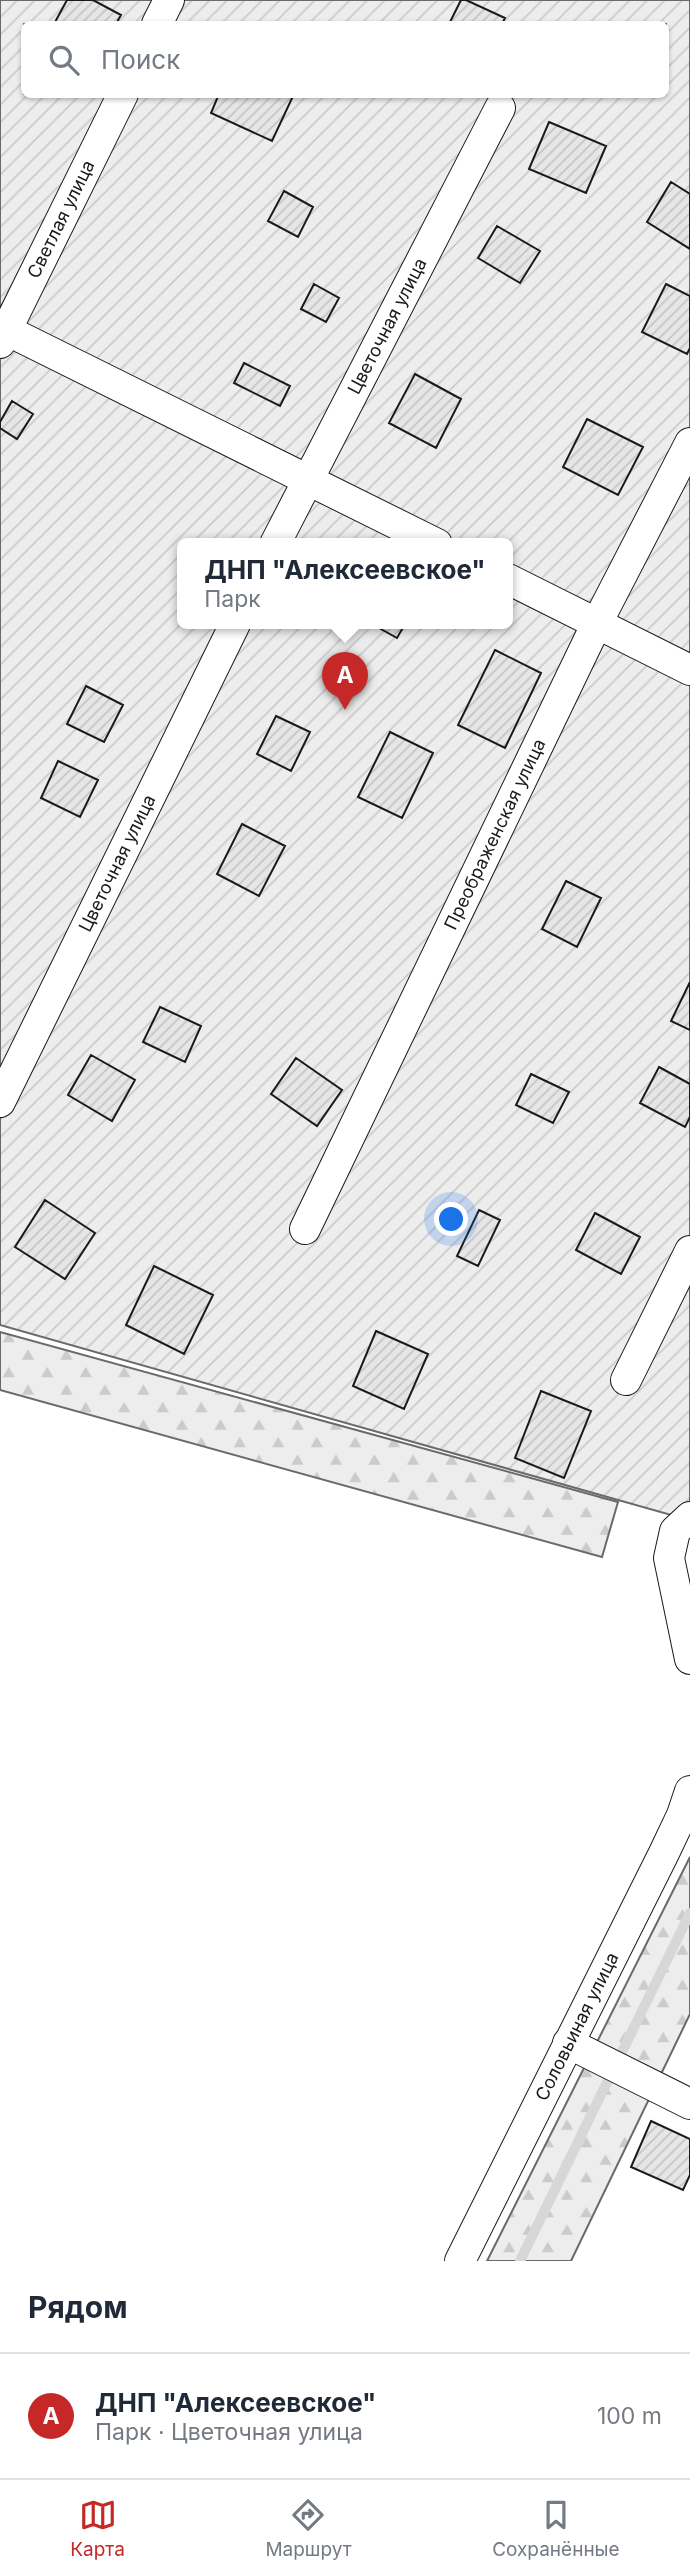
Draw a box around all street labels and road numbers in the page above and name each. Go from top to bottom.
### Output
street label: Светлая улица [23,157,99,281]
street label: Цветочная улица [343,255,431,398]
street label: Преображенская улица [440,735,550,933]
street label: Цветочная улица [74,791,159,935]
street label: Соловьиная улица [531,1949,623,2104]

